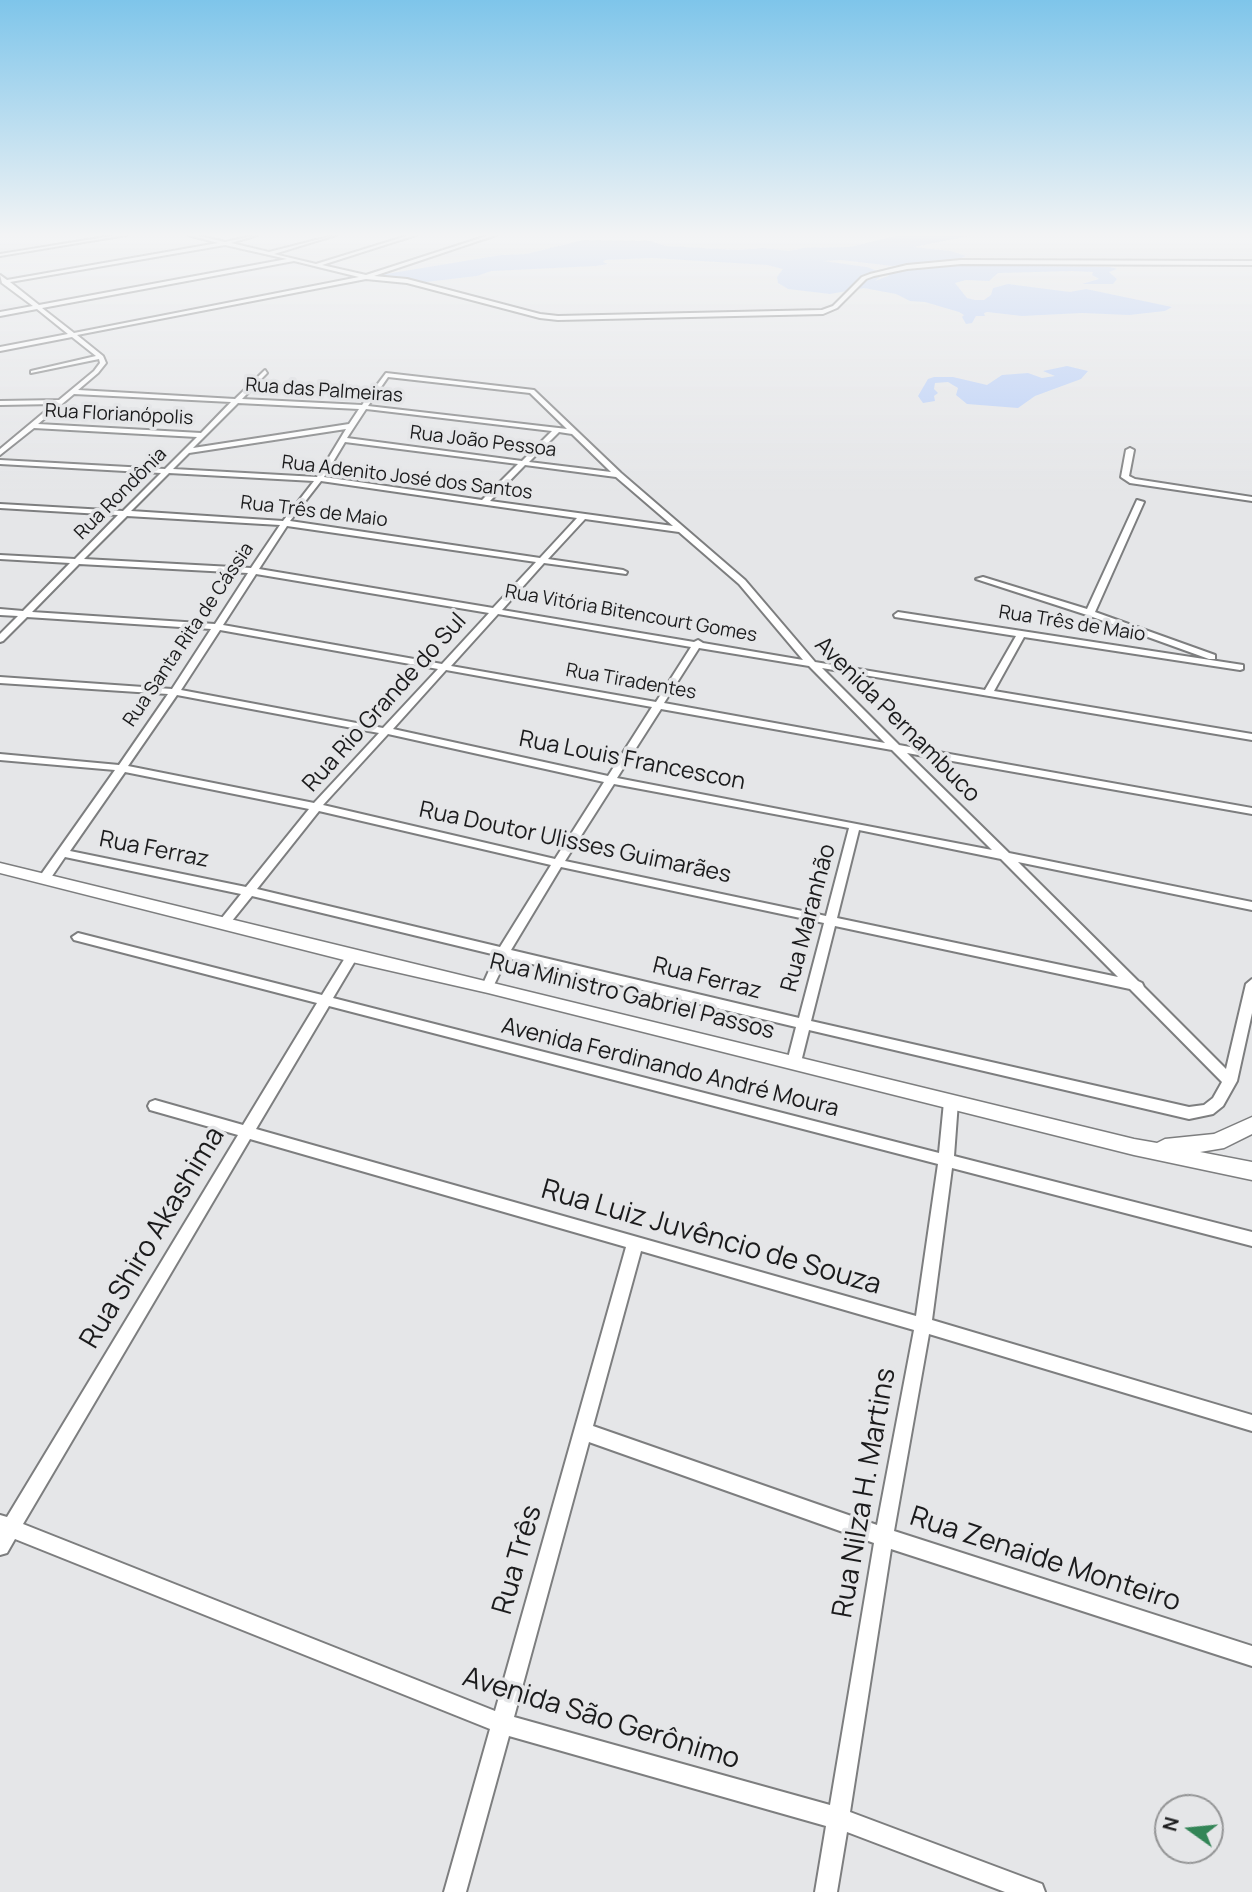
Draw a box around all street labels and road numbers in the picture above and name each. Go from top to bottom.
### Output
street label: Rua das Palmeiras [244,374,404,408]
street label: Rua Florianópolis [44,400,194,430]
street label: Rua João Pessoa [408,422,558,462]
street label: Rua Rondônia [70,443,172,545]
street label: Rua Adenito José dos Santos [280,451,534,505]
street label: Rua Três de Maio [239,492,389,532]
street label: Rua Santa Rita de Cássia [119,539,259,731]
street label: Rua Vitória Bitencourt Gomes [503,581,759,647]
street label: Rua Três de Maio [997,601,1147,647]
street label: Rua Rio Grande do Sul [298,608,472,798]
street label: Avenida Pernambuco [808,631,986,809]
street label: Rua Tiradentes [564,659,698,705]
street label: Rua Louis Francescon [517,726,747,796]
street label: Rua Doutor Ulisses Guimarães [416,796,734,890]
street label: Rua Ferraz [97,826,211,874]
street label: Rua Maranhão [776,841,842,995]
street label: Rua Ministro Gabriel Passos [487,948,777,1046]
street label: Rua Ferraz [650,952,764,1006]
street label: Avenida Ferdinando André Moura [498,1013,842,1123]
street label: Rua Shiro Akashima [74,1121,232,1355]
street label: Rua Luiz Juvêncio de Souza [537,1173,885,1303]
street label: Rua Nilza H. Martins [826,1366,904,1620]
street label: Rua Zenaide Monteiro [905,1500,1185,1620]
street label: Rua Três [486,1502,550,1618]
street label: Avenida São Gerônimo [458,1661,744,1777]

